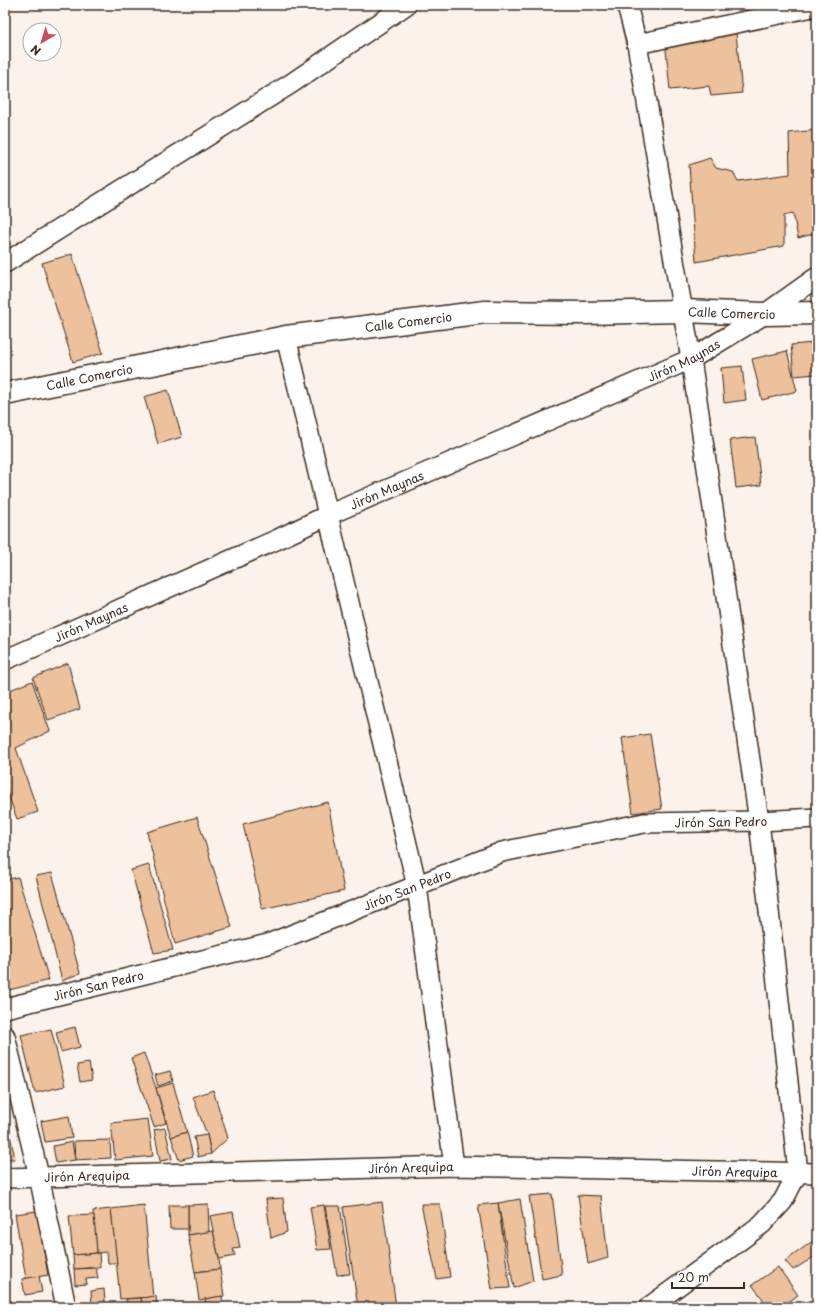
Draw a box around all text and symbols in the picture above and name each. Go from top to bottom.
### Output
north arrow [22,22,62,62]
text: N [27,41,44,60]
street label: Calle Comercio [688,302,776,323]
street label: Calle Comercio [364,307,453,336]
street label: Jirón Maynas [645,334,724,386]
street label: Calle Comercio [45,359,134,394]
street label: Jirón Maynas [347,466,427,514]
street label: Jirón Maynas [51,598,131,646]
street label: Jirón San Pedro [675,812,768,831]
street label: Jirón San Pedro [361,864,454,915]
street label: Jirón San Pedro [51,966,146,1005]
street label: Jirón Arequipa [368,1157,454,1177]
street label: Jirón Arequipa [692,1162,778,1181]
street label: Jirón Arequipa [44,1166,130,1186]
scale bar [672,1264,744,1290]
text: 20 m [678,1268,709,1286]

